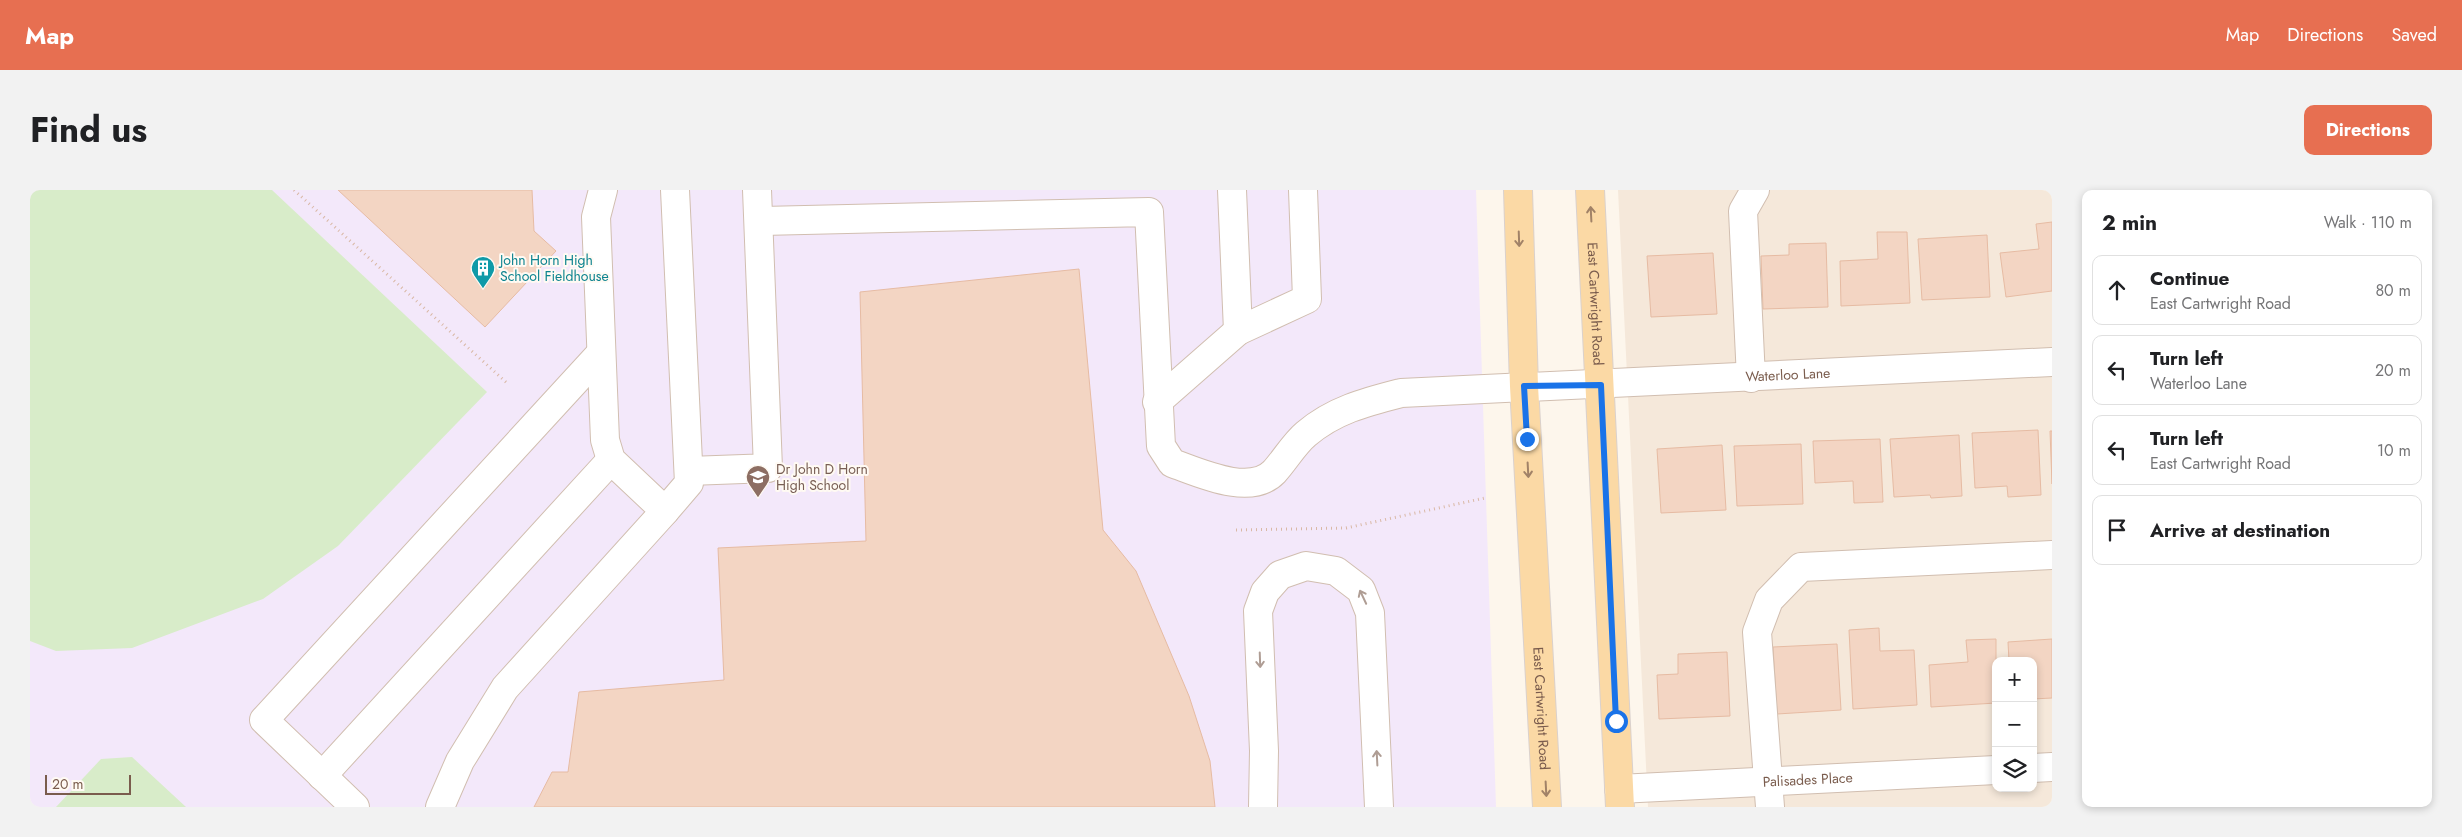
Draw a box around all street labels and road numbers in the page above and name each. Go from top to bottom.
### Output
street label: East Cartwright Road [1583,242,1609,366]
street label: Waterloo Lane [1745,363,1831,387]
street label: East Cartwright Road [1528,646,1555,771]
street label: Palisades Place [1762,767,1853,792]

